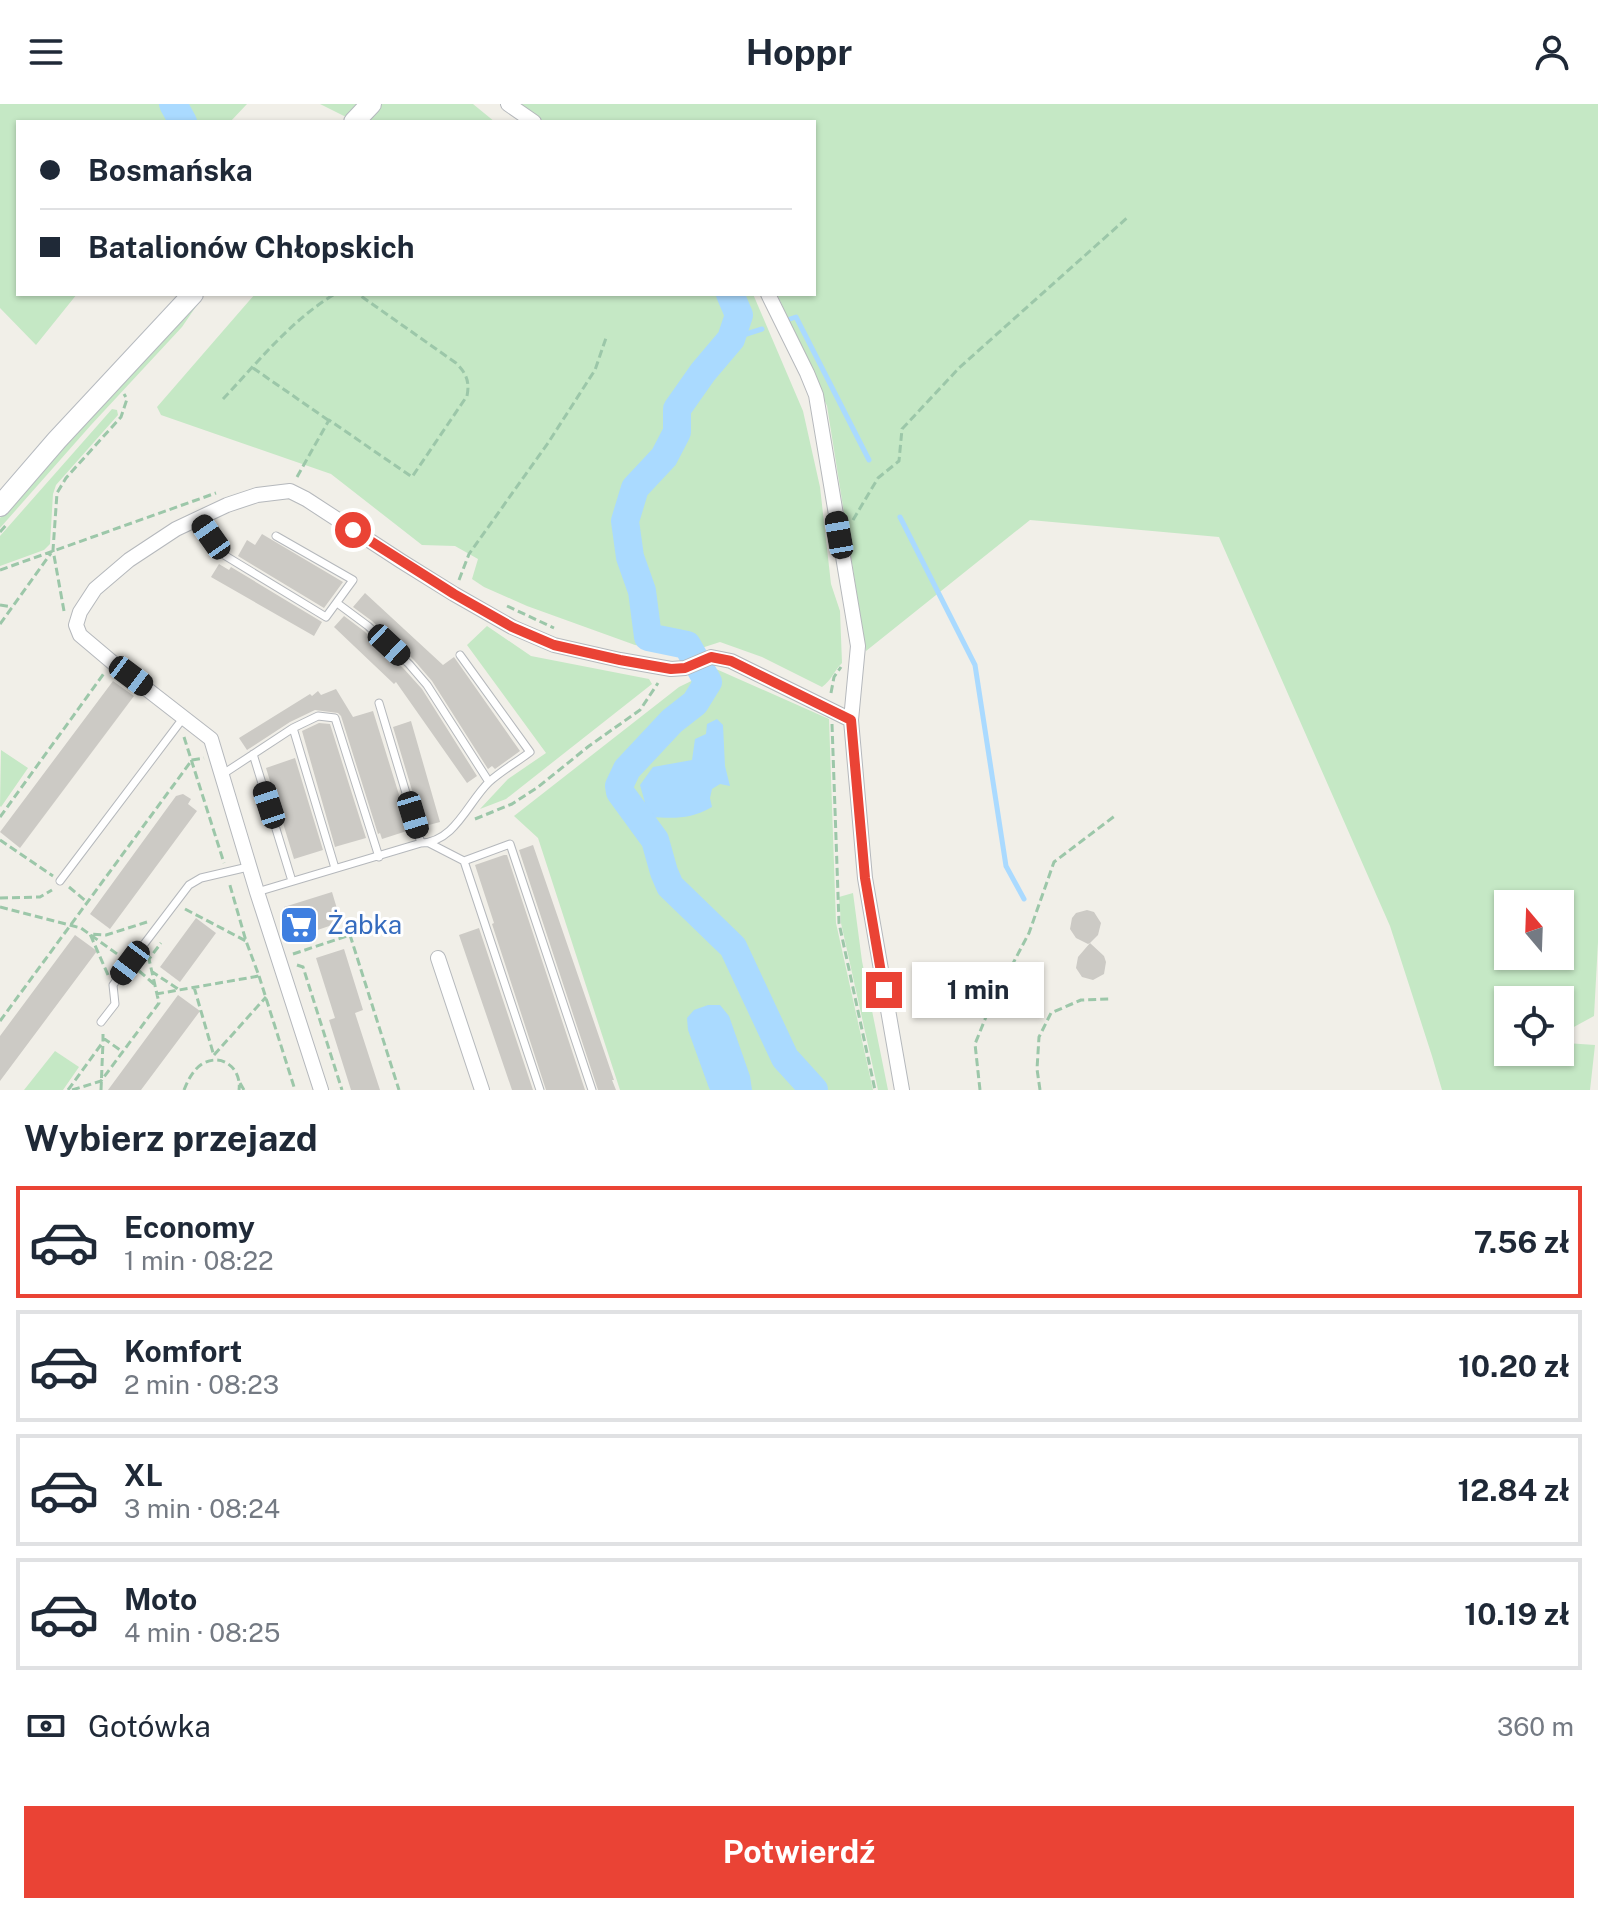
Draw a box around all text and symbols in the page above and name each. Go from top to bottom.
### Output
icon: menu [24,30,68,74]
icon: person [1530,30,1574,74]
text: Hoppr [746,31,852,73]
text: Bosmańska [88,152,253,188]
text: Batalionów Chłopskich [88,229,415,265]
car [823,509,855,561]
car [187,510,235,564]
route start [335,512,371,548]
car [363,620,415,670]
car [105,652,157,700]
car [250,778,288,832]
car [395,789,431,841]
north arrow [1494,890,1574,970]
map controls [1494,890,1574,1066]
supermarket icon: Żabka [278,904,320,946]
place label: Żabka [327,909,402,940]
car [106,937,154,989]
callout: 1 min [912,962,1044,1018]
route end [866,972,902,1008]
text: 1 min [947,974,1009,1005]
button: locate [1494,986,1574,1066]
text: Wybierz przejazd [24,1117,318,1159]
icon: car [28,1206,100,1278]
text: Economy [124,1209,255,1245]
text: 7.56 zł [1474,1224,1570,1260]
text: 1 min · 08:22 [124,1245,273,1276]
icon: car [28,1330,100,1402]
text: Komfort [124,1333,242,1369]
text: 10.20 zł [1458,1348,1570,1384]
text: 2 min · 08:23 [124,1369,279,1400]
icon: car [28,1454,100,1526]
text: XL [124,1457,163,1493]
text: 12.84 zł [1458,1472,1570,1508]
text: 3 min · 08:24 [124,1493,280,1524]
icon: car [28,1578,100,1650]
text: Moto [124,1581,197,1617]
text: 10.19 zł [1464,1596,1570,1632]
text: 4 min · 08:25 [124,1617,280,1648]
icon: cash [24,1704,68,1748]
text: Gotówka [88,1708,211,1744]
text: 360 m [1497,1711,1574,1742]
button: Potwierdź [24,1806,1574,1898]

